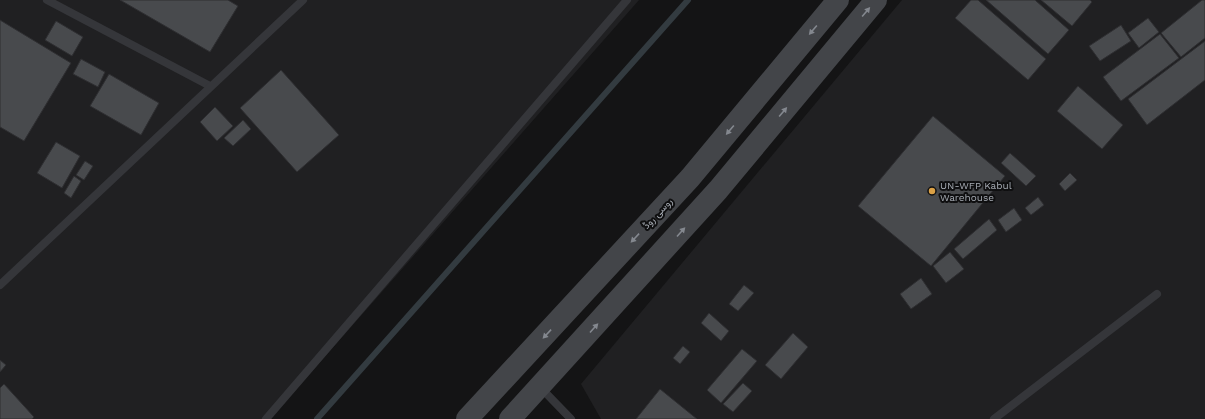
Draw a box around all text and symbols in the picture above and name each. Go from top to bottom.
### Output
one-way arrow [862,6,871,17]
one-way arrow [809,25,818,35]
one-way arrow [779,106,788,117]
one-way arrow [725,124,734,135]
place label: UN-WFP Kabul Warehouse [940,180,1012,203]
marker: UN-WFP Kabul Warehouse [927,186,937,196]
street label: روسی روڈ [640,196,675,232]
one-way arrow [676,226,685,237]
one-way arrow [630,233,639,243]
one-way arrow [589,323,598,334]
one-way arrow [542,328,551,339]

